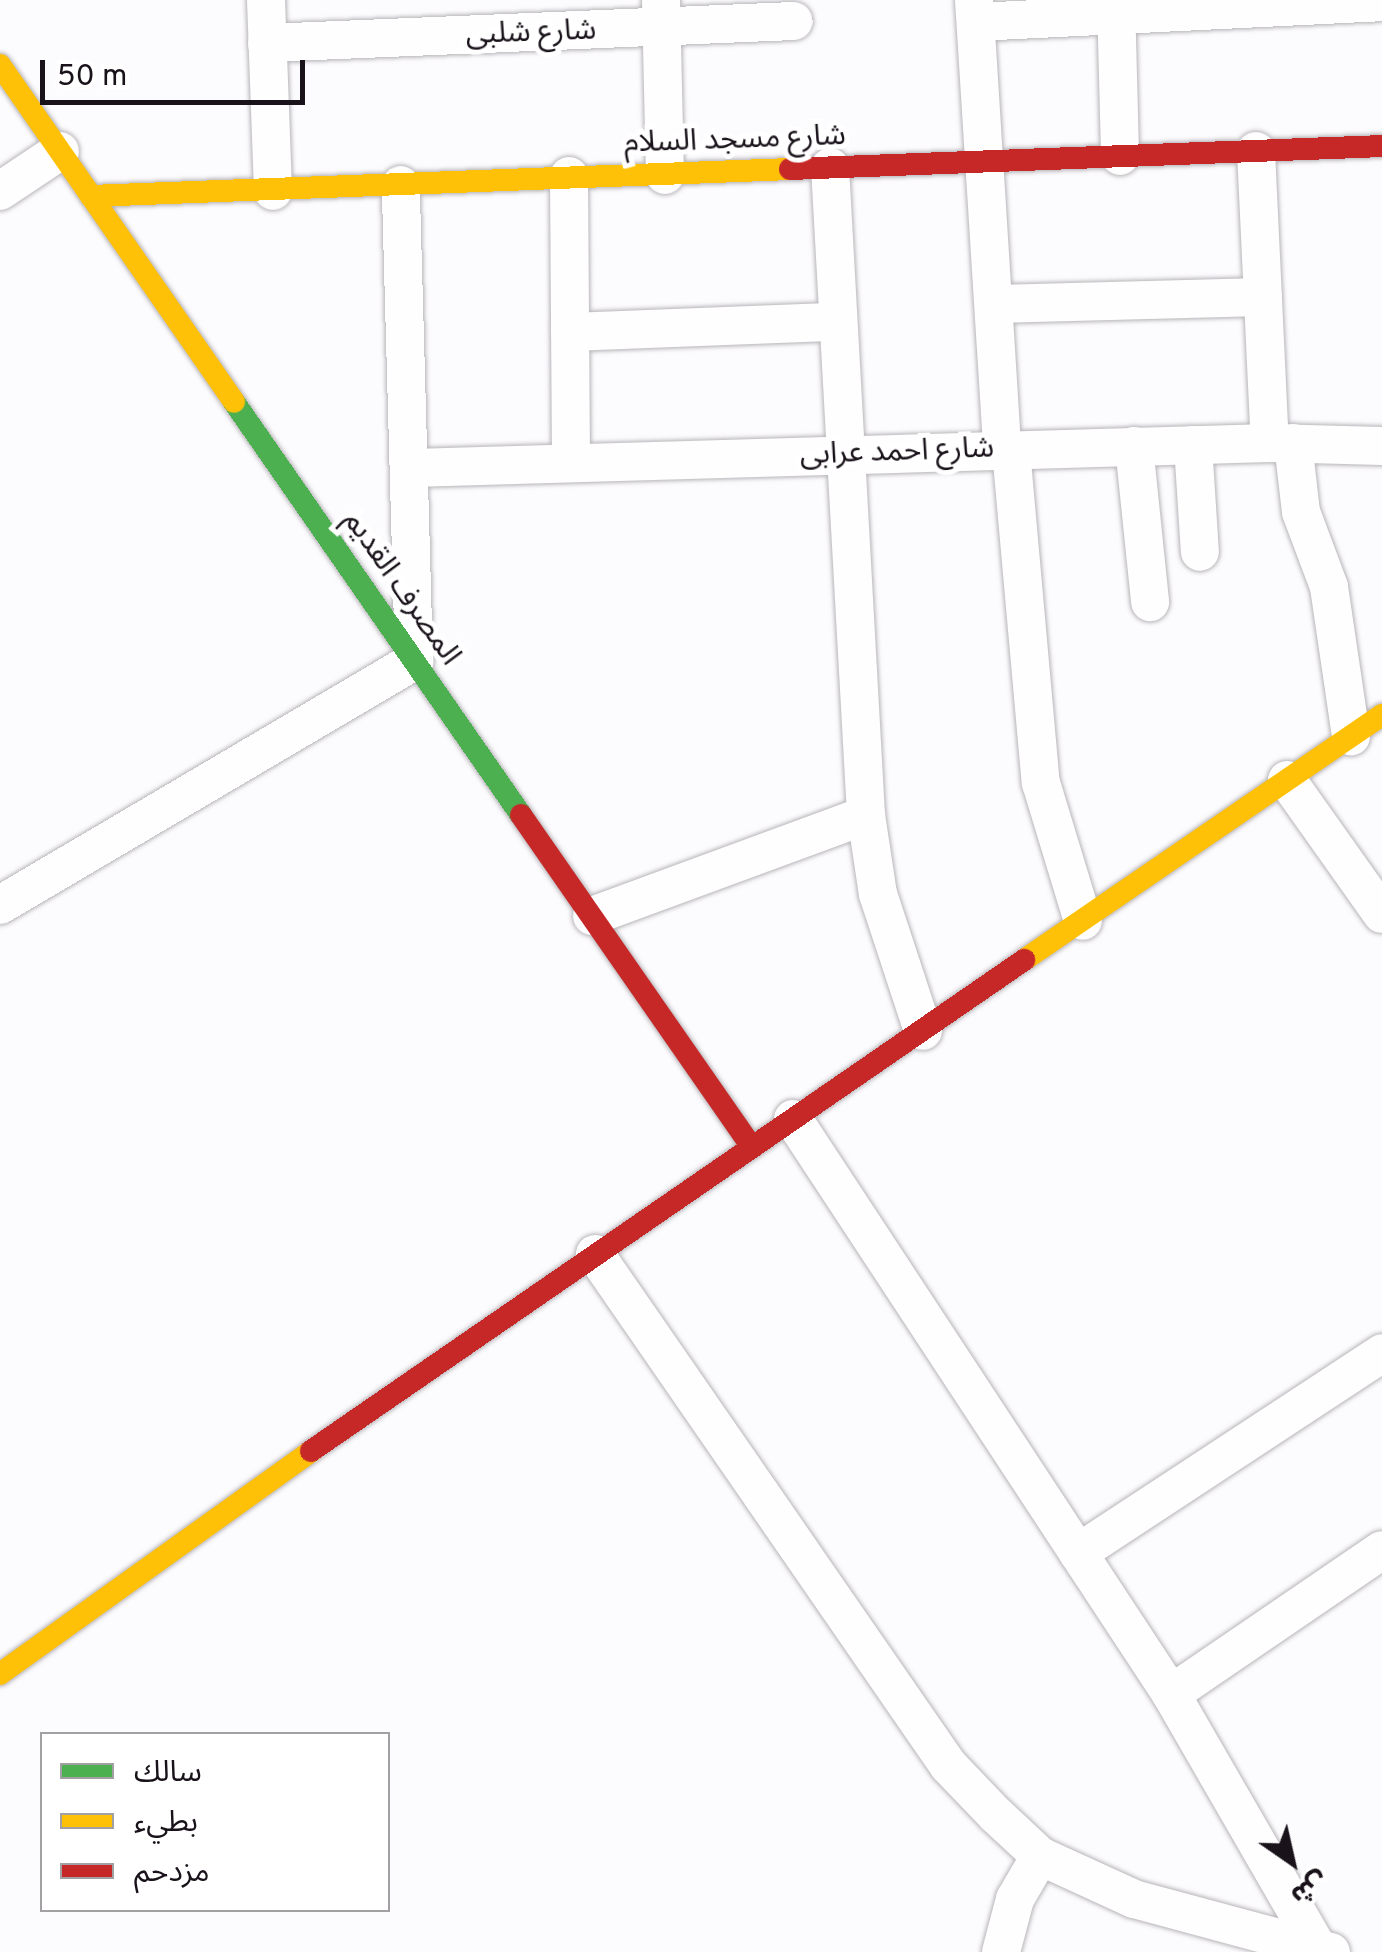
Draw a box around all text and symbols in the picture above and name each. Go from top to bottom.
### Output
street label: شارع شلبى [465,14,597,54]
scale bar [45,40,310,102]
text: 50 m [57,59,127,96]
street label: شارع مسجد السلام [624,119,846,163]
street label: شارع احمد عرابى [799,432,995,474]
street label: المصرف القديم [335,505,467,673]
legend [40,1732,390,1912]
text: سالك [134,1755,202,1792]
text: بطيء [134,1805,198,1842]
north arrow [1242,1812,1342,1912]
text: مزدحم [134,1855,210,1892]
text: ش [1283,1861,1335,1913]

